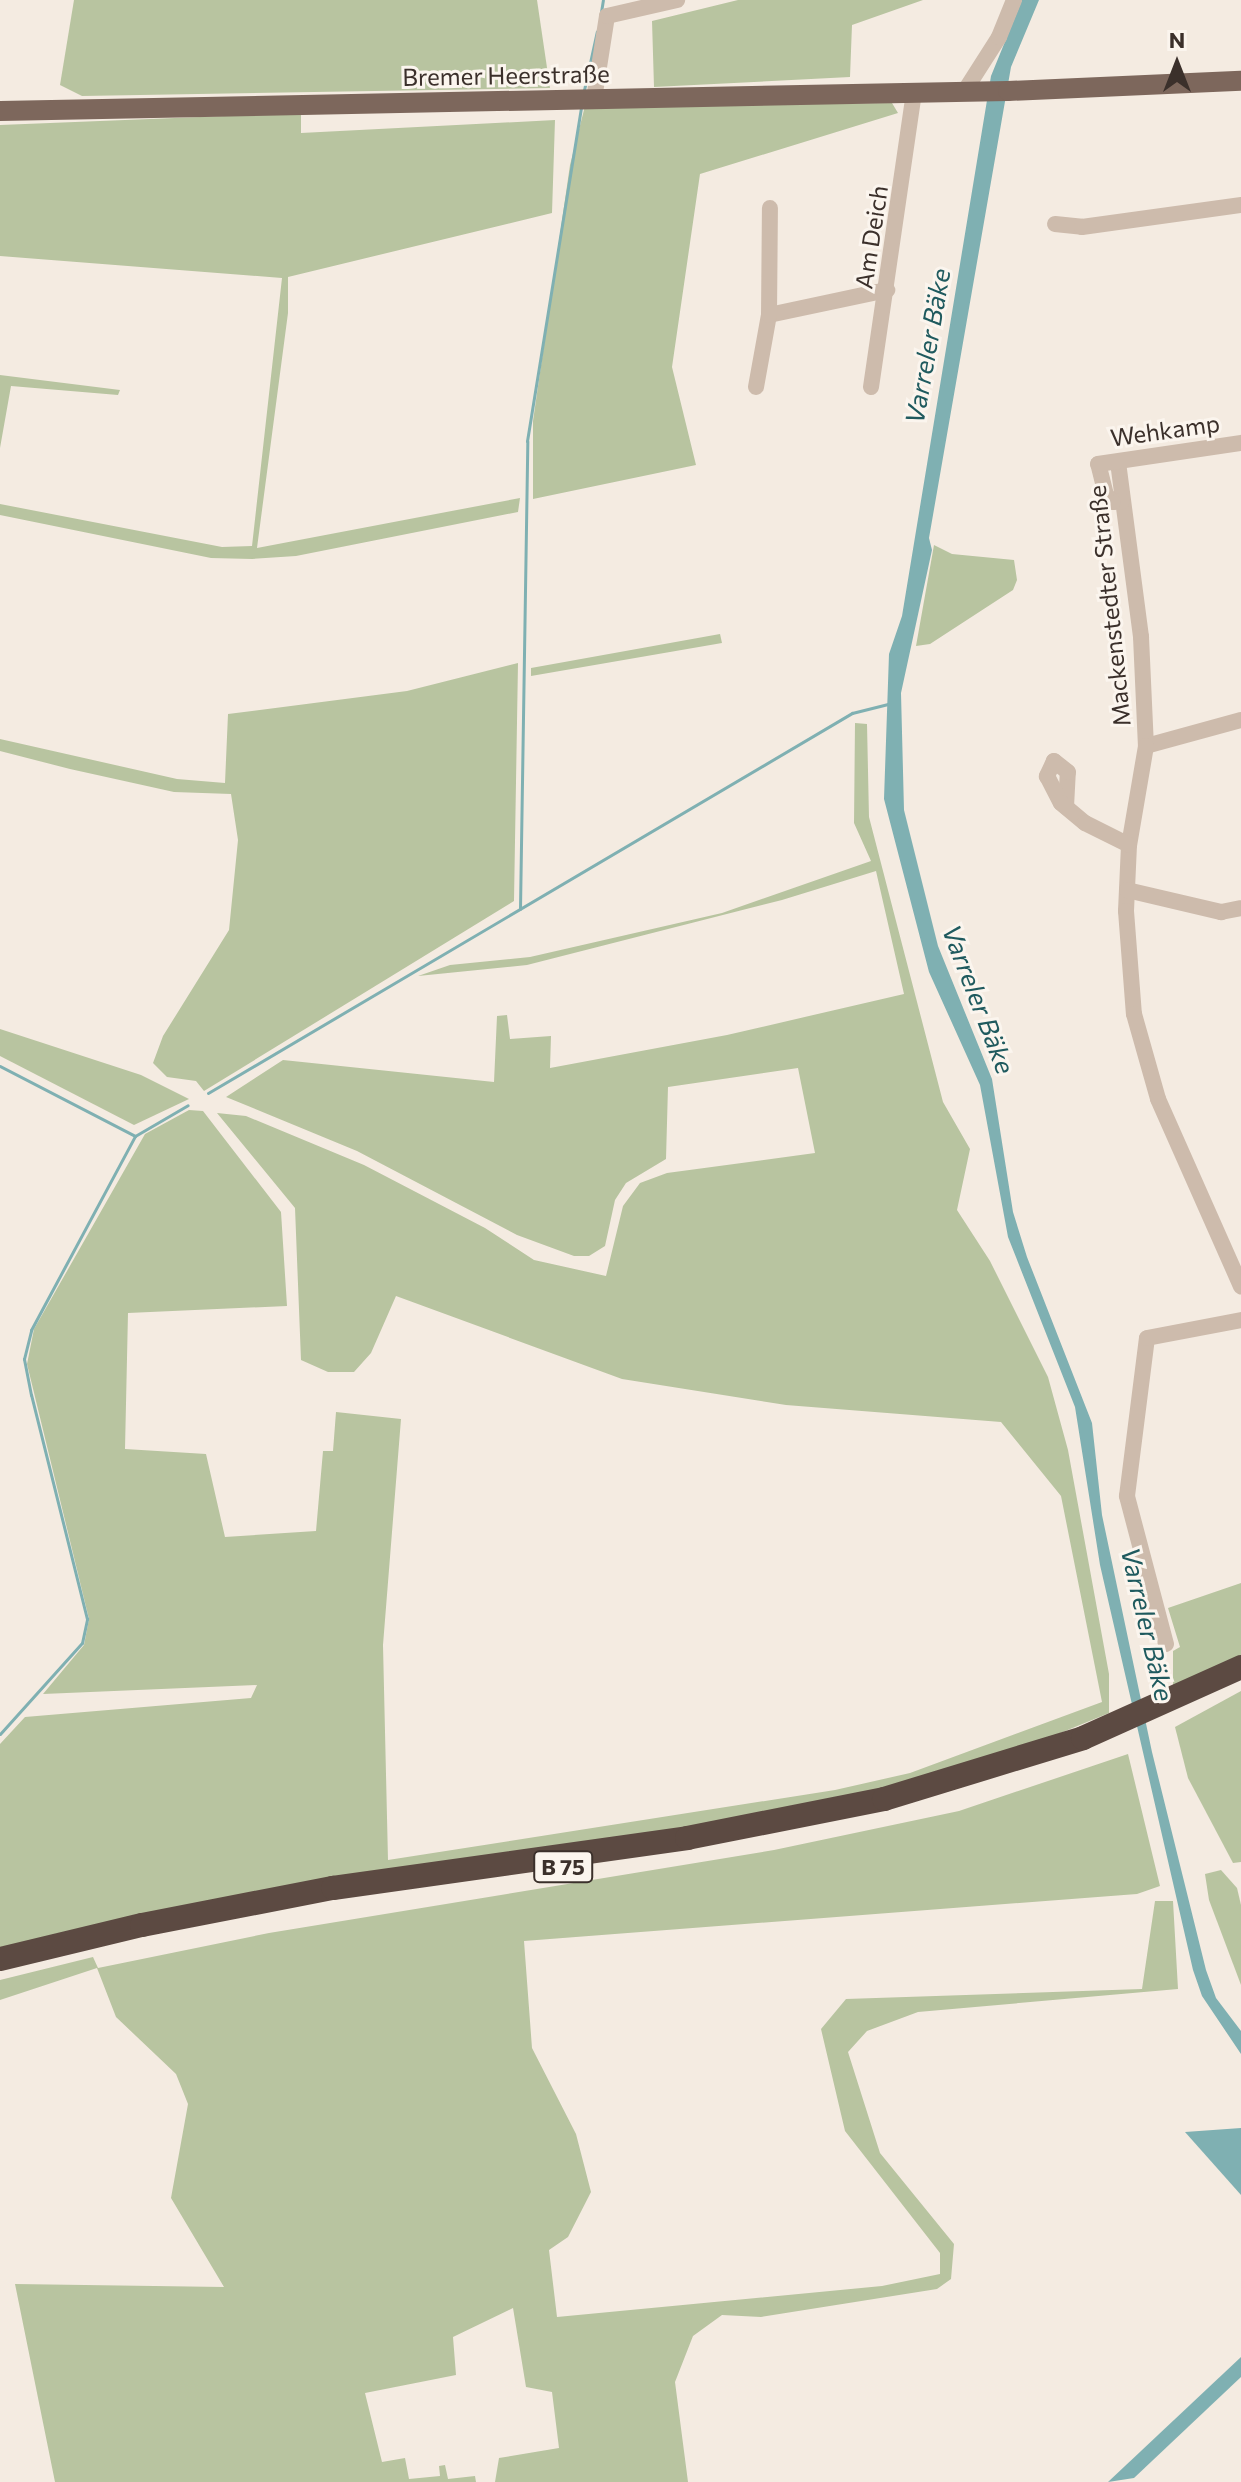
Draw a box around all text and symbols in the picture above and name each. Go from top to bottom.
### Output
north arrow [1137,24,1217,104]
text: N [1169,26,1185,53]
street label: Bremer Heerstraße [402,59,610,91]
street label: Am Deich [849,183,893,291]
water label: Varreler Bäke [898,266,956,426]
street label: Wehkamp [1109,408,1221,452]
street label: Mackenstedter Straße [1082,484,1136,728]
water label: Varreler Bäke [936,920,1022,1078]
water label: Varreler Bäke [1115,1544,1181,1704]
road number: B 75 [533,1849,593,1885]

